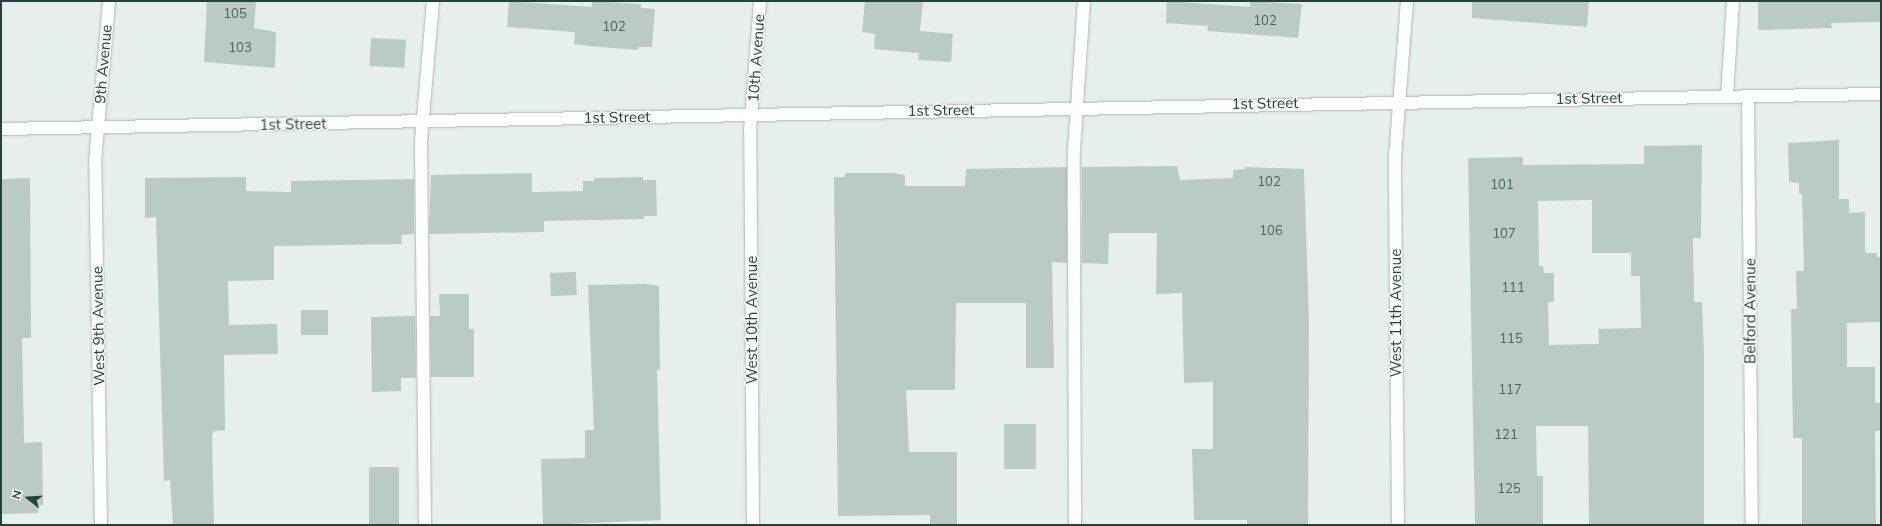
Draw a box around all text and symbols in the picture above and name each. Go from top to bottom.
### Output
house number: 105 [223,5,247,21]
house number: 102 [1253,12,1277,28]
street label: 10th Avenue [744,13,768,103]
house number: 102 [602,18,626,34]
street label: 9th Avenue [91,24,115,104]
house number: 103 [228,39,252,55]
street label: 1st Street [1555,88,1623,108]
street label: 1st Street [1231,93,1299,113]
street label: 1st Street [907,100,975,120]
street label: 1st Street [583,107,651,127]
street label: 1st Street [259,114,327,134]
house number: 102 [1257,173,1281,189]
house number: 101 [1490,176,1514,192]
house number: 106 [1259,222,1283,238]
house number: 107 [1492,225,1516,241]
street label: West 11th Avenue [1387,249,1405,377]
street label: West 10th Avenue [743,256,761,384]
street label: Belford Avenue [1741,258,1759,364]
street label: West 9th Avenue [88,266,108,386]
house number: 111 [1501,279,1525,295]
house number: 115 [1499,330,1523,346]
house number: 117 [1498,381,1522,397]
house number: 121 [1494,426,1518,442]
north arrow [8,478,48,518]
house number: 125 [1497,480,1521,496]
text: N [9,488,24,501]

